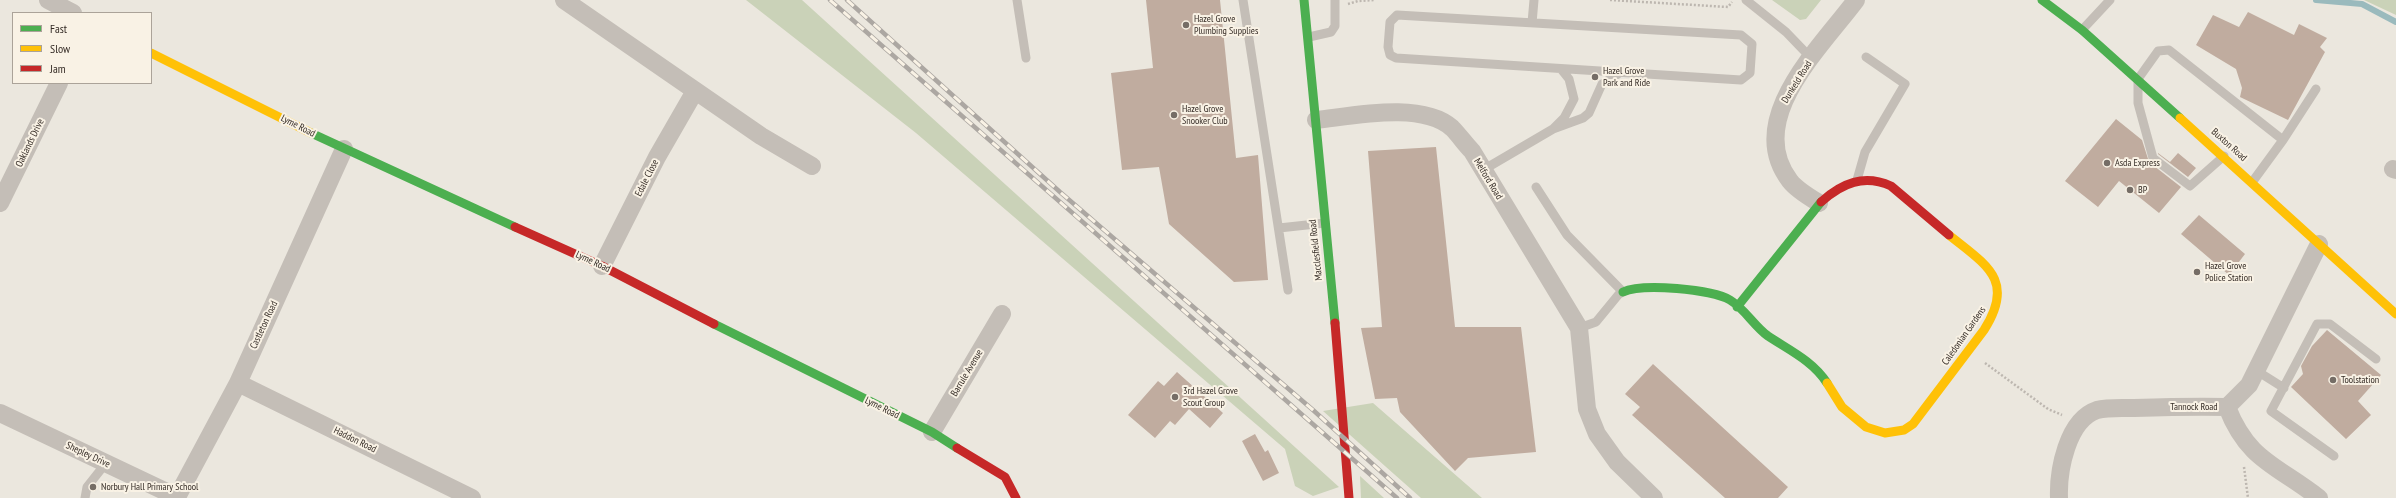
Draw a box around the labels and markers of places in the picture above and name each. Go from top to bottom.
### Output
place label: Hazel Grove Plumbing Supplies [1194,13,1258,36]
marker: Hazel Grove Plumbing Supplies [1181,20,1191,30]
place label: Hazel Grove Park and Ride [1603,65,1650,88]
marker: Hazel Grove Park and Ride [1590,72,1600,82]
place label: Hazel Grove Snooker Club [1182,103,1228,126]
marker: Hazel Grove Snooker Club [1169,110,1179,120]
place label: Asda Express [2115,157,2160,169]
marker: Asda Express [2102,158,2112,168]
place label: BP [2138,184,2147,196]
marker: BP [2125,185,2135,195]
place label: Hazel Grove Police Station [2205,260,2252,284]
marker: Hazel Grove Police Station [2192,267,2202,277]
place label: Toolstation [2341,374,2379,386]
marker: Toolstation [2328,375,2338,385]
place label: 3rd Hazel Grove Scout Group [1183,385,1238,408]
marker: 3rd Hazel Grove Scout Group [1170,392,1180,402]
place label: Norbury Hall Primary School [101,481,198,493]
marker: Norbury Hall Primary School [88,482,98,492]

